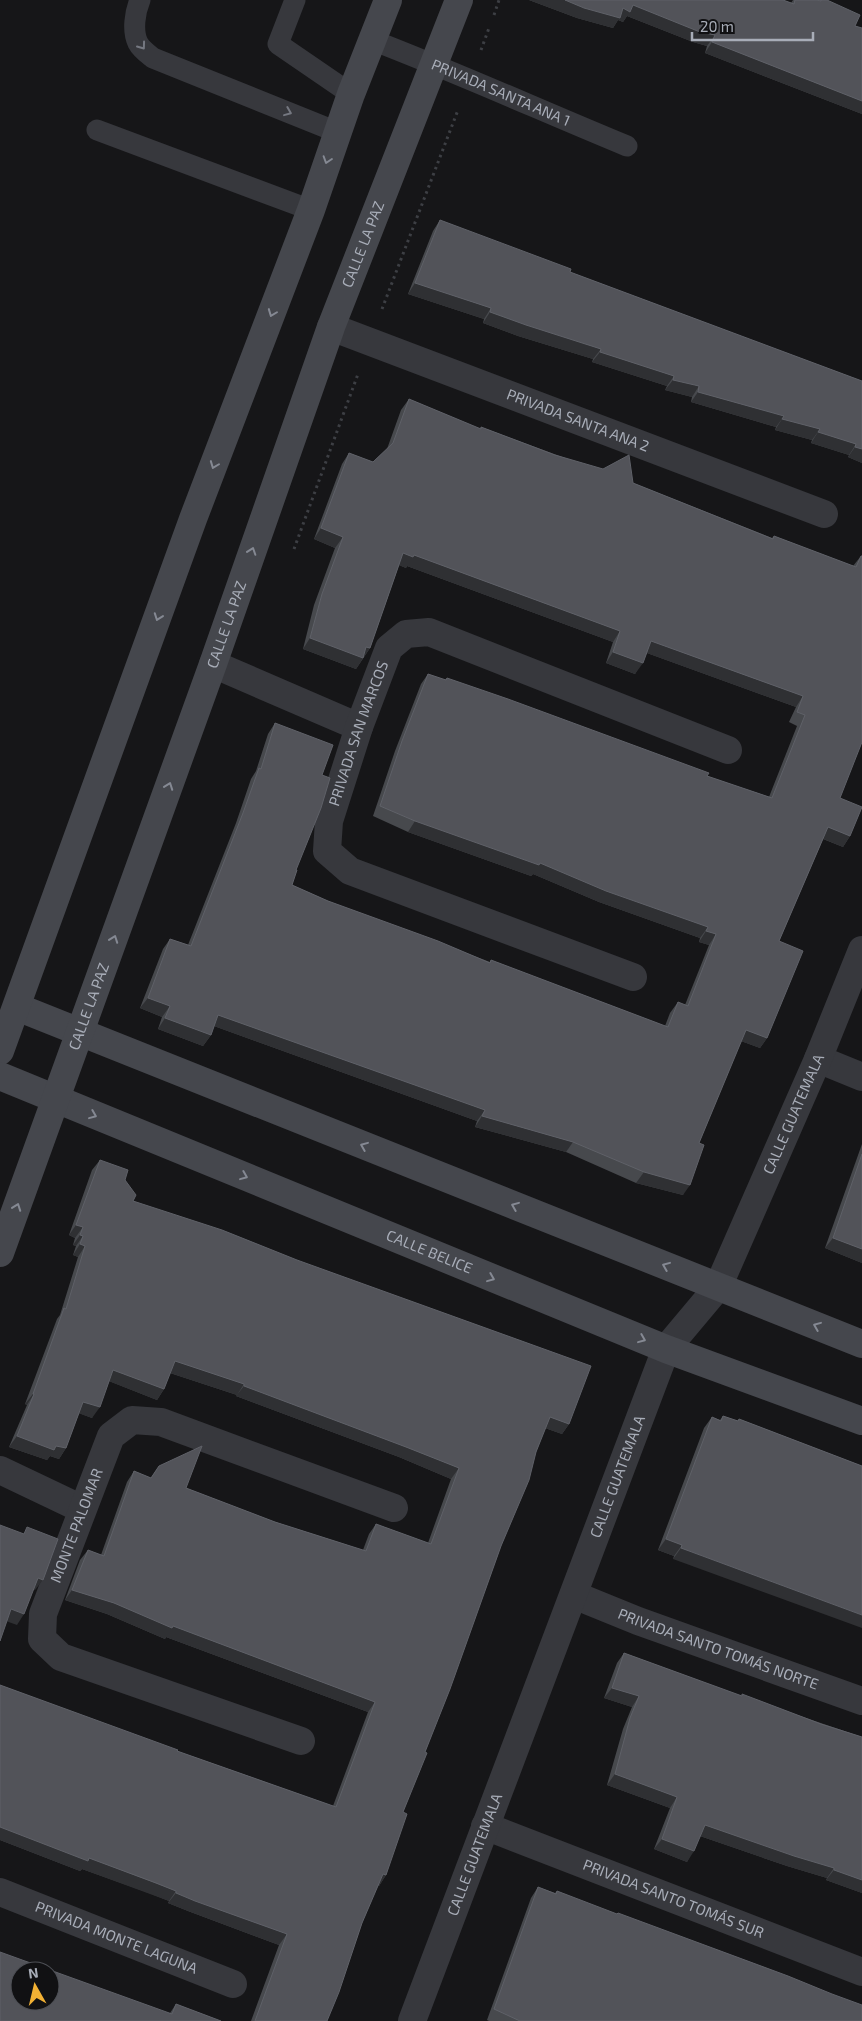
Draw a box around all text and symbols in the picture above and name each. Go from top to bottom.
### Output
scale bar [692,10,813,42]
text: 20 m [700,17,734,35]
one-way arrow [136,40,145,50]
street label: PRIVADA SANTA ANA 1 [429,55,573,129]
one-way arrow [283,106,292,117]
one-way arrow [323,156,333,164]
street label: CALLE LA PAZ [337,198,387,290]
one-way arrow [268,308,278,317]
street label: PRIVADA SANTA ANA 2 [504,384,652,455]
one-way arrow [210,460,220,469]
one-way arrow [247,547,257,556]
street label: CALLE LA PAZ [202,578,249,670]
one-way arrow [154,612,164,621]
street label: PRIVADA SAN MARCOS [324,658,391,808]
one-way arrow [163,783,173,791]
one-way arrow [108,936,118,944]
street label: CALLE LA PAZ [64,960,112,1052]
street label: CALLE GUATEMALA [759,1050,827,1177]
one-way arrow [88,1108,97,1119]
one-way arrow [360,1141,369,1152]
one-way arrow [239,1170,248,1181]
one-way arrow [511,1202,520,1212]
one-way arrow [11,1203,21,1212]
street label: CALLE BELICE [384,1225,475,1277]
one-way arrow [662,1262,671,1272]
one-way arrow [486,1271,495,1282]
one-way arrow [813,1322,822,1332]
one-way arrow [637,1333,646,1344]
street label: CALLE GUATEMALA [586,1412,648,1540]
street label: MONTE PALOMAR [46,1466,106,1585]
street label: PRIVADA SANTO TOMÁS NORTE [616,1604,821,1693]
street label: CALLE GUATEMALA [443,1790,506,1918]
street label: PRIVADA SANTO TOMÁS SUR [581,1855,767,1941]
street label: PRIVADA MONTE LAGUNA [32,1897,200,1979]
north arrow [10,1961,60,2011]

